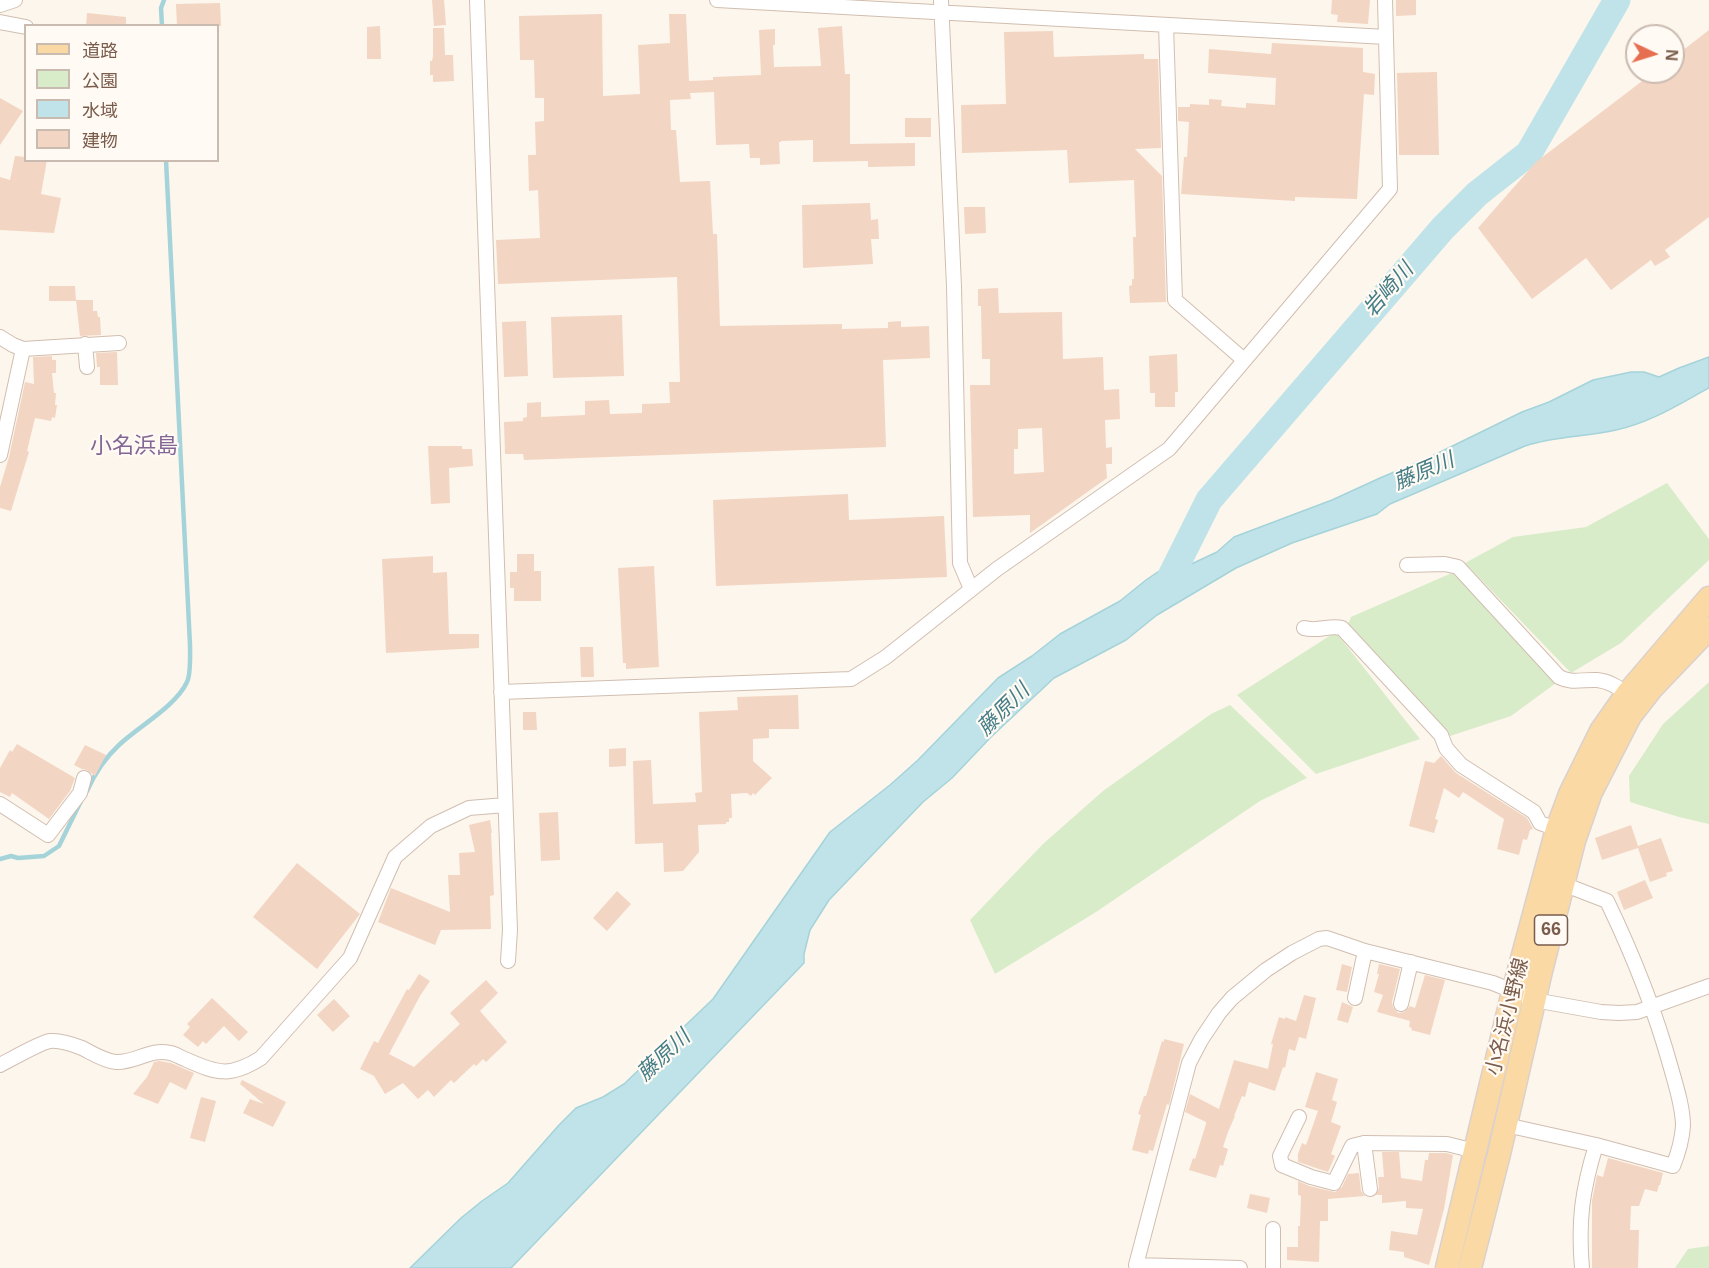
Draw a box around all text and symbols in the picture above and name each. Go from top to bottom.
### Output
legend [24,24,219,162]
north arrow [1625,24,1685,84]
text: 道路 [82,41,118,61]
text: N [1663,49,1680,62]
text: 公園 [82,71,118,91]
text: 水域 [82,101,118,121]
text: 建物 [82,131,118,151]
water label: 岩崎川 [1359,258,1419,322]
district label: 小名浜島 [90,434,178,460]
water label: 藤原川 [1390,448,1458,496]
water label: 藤原川 [973,679,1035,741]
road number: 66 [1534,915,1568,945]
street label: 小名浜小野線 [1482,956,1534,1078]
water label: 藤原川 [632,1025,696,1087]

